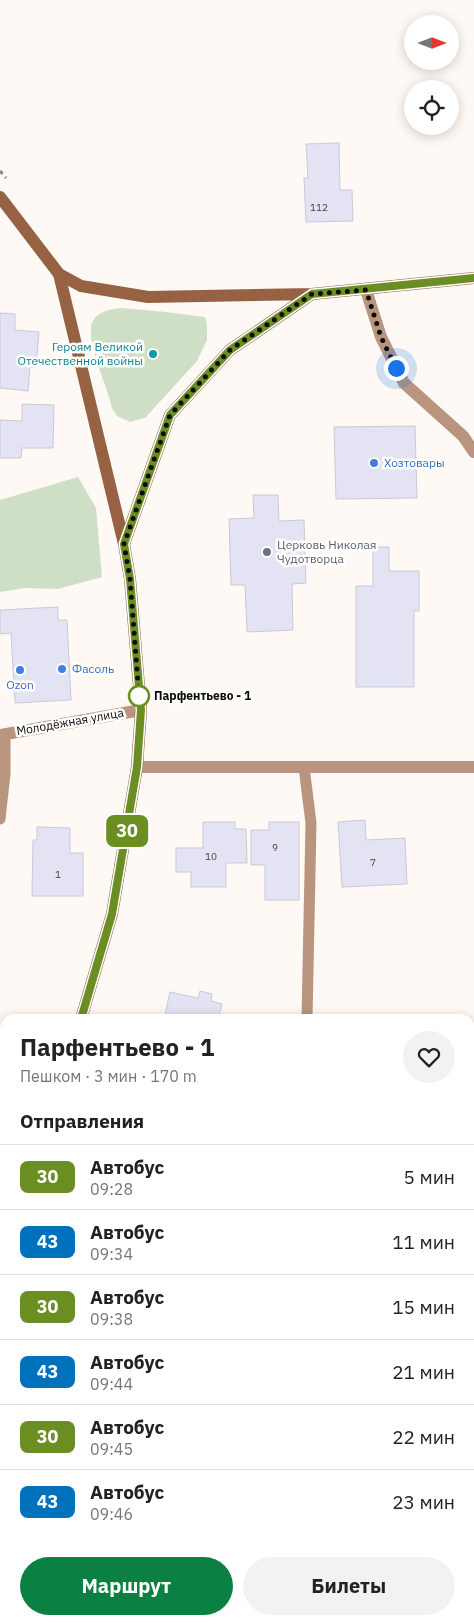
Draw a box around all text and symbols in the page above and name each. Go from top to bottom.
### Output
north arrow [404,15,459,70]
map controls [404,15,459,135]
button: locate [404,80,459,135]
house number: 112 [310,201,328,214]
place label: Героям Великой Отечественной войны [17,339,143,368]
marker: Героям Великой Отечественной войны [147,348,159,360]
your location [384,356,409,381]
place label: Хозтовары [384,455,445,470]
marker: Хозтовары [368,457,380,469]
place label: Церковь Николая Чудотворца [277,537,376,566]
marker: Церковь Николая Чудотворца [261,546,273,558]
place label: Фасоль [72,661,114,676]
marker: Фасоль [56,663,68,675]
marker: Ozon [14,664,26,676]
place label: Ozon [6,677,34,692]
marker: Парфентьево - 1 [128,685,150,707]
place label: Парфентьево - 1 [154,688,251,703]
street label: Молодёжная улица [15,705,125,738]
line badge: 30 [104,815,150,847]
text: 30 [116,819,138,842]
house number: 9 [272,841,278,854]
house number: 10 [205,850,217,863]
house number: 7 [370,856,376,869]
house number: 1 [55,868,61,881]
text: Парфентьево - 1 [20,1031,214,1063]
button: heart [403,1031,455,1083]
text: Пешком · 3 мин · 170 m [20,1066,197,1086]
text: Отправления [20,1109,144,1133]
text: Автобус [90,1155,164,1179]
text: 30 [37,1165,58,1188]
text: 5 мин [404,1165,455,1189]
text: 09:28 [90,1179,133,1199]
text: Автобус [90,1220,164,1244]
text: 43 [37,1230,58,1253]
text: 11 мин [392,1230,455,1254]
text: 09:34 [90,1244,133,1264]
text: Автобус [90,1285,164,1309]
text: 30 [37,1295,58,1318]
text: 15 мин [392,1295,455,1319]
text: 09:38 [90,1309,133,1329]
text: Автобус [90,1350,164,1374]
text: 43 [37,1360,58,1383]
text: 21 мин [392,1360,455,1384]
text: 09:44 [90,1374,133,1394]
text: Автобус [90,1415,164,1439]
text: 30 [37,1425,58,1448]
text: 22 мин [392,1425,455,1449]
text: 09:45 [90,1439,133,1459]
text: Автобус [90,1480,164,1504]
text: 43 [37,1490,58,1513]
text: 23 мин [392,1490,455,1514]
text: 09:46 [90,1504,133,1524]
button: Маршрут [20,1557,233,1615]
button: Билеты [243,1557,455,1615]

